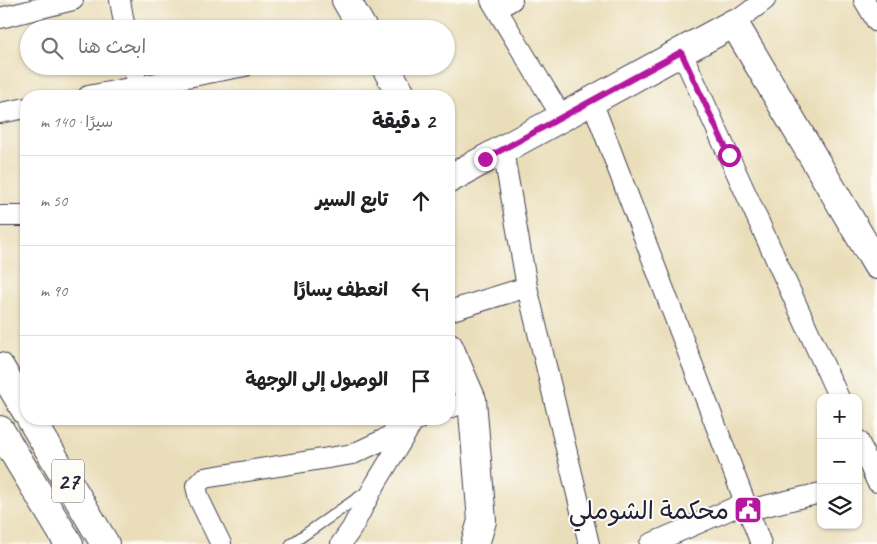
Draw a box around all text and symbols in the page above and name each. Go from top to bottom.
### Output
search box [20,20,455,75]
icon: search [38,34,66,62]
text: ابحث هنا [78,35,146,59]
text: 2 دقيقة [372,108,435,134]
text: سيرًا · 140 m [40,112,113,132]
route start [718,144,741,167]
route end [474,148,497,171]
icon: ahead [407,187,435,215]
text: تابع السير [316,188,388,212]
text: 50 m [40,191,67,211]
icon: left [407,277,435,305]
text: انعطف يسارًا [294,278,388,302]
text: 90 m [40,281,67,301]
icon: arrive [407,367,435,395]
text: الوصول إلى الوجهة [245,368,388,392]
map controls [817,394,862,529]
button: + [817,394,862,439]
button: − [817,439,862,484]
road number: 27 [52,460,84,502]
button: layers [817,484,862,529]
place label: محكمة الشوملي [569,495,729,532]
public building icon: محكمة الشوملي [733,495,763,525]

